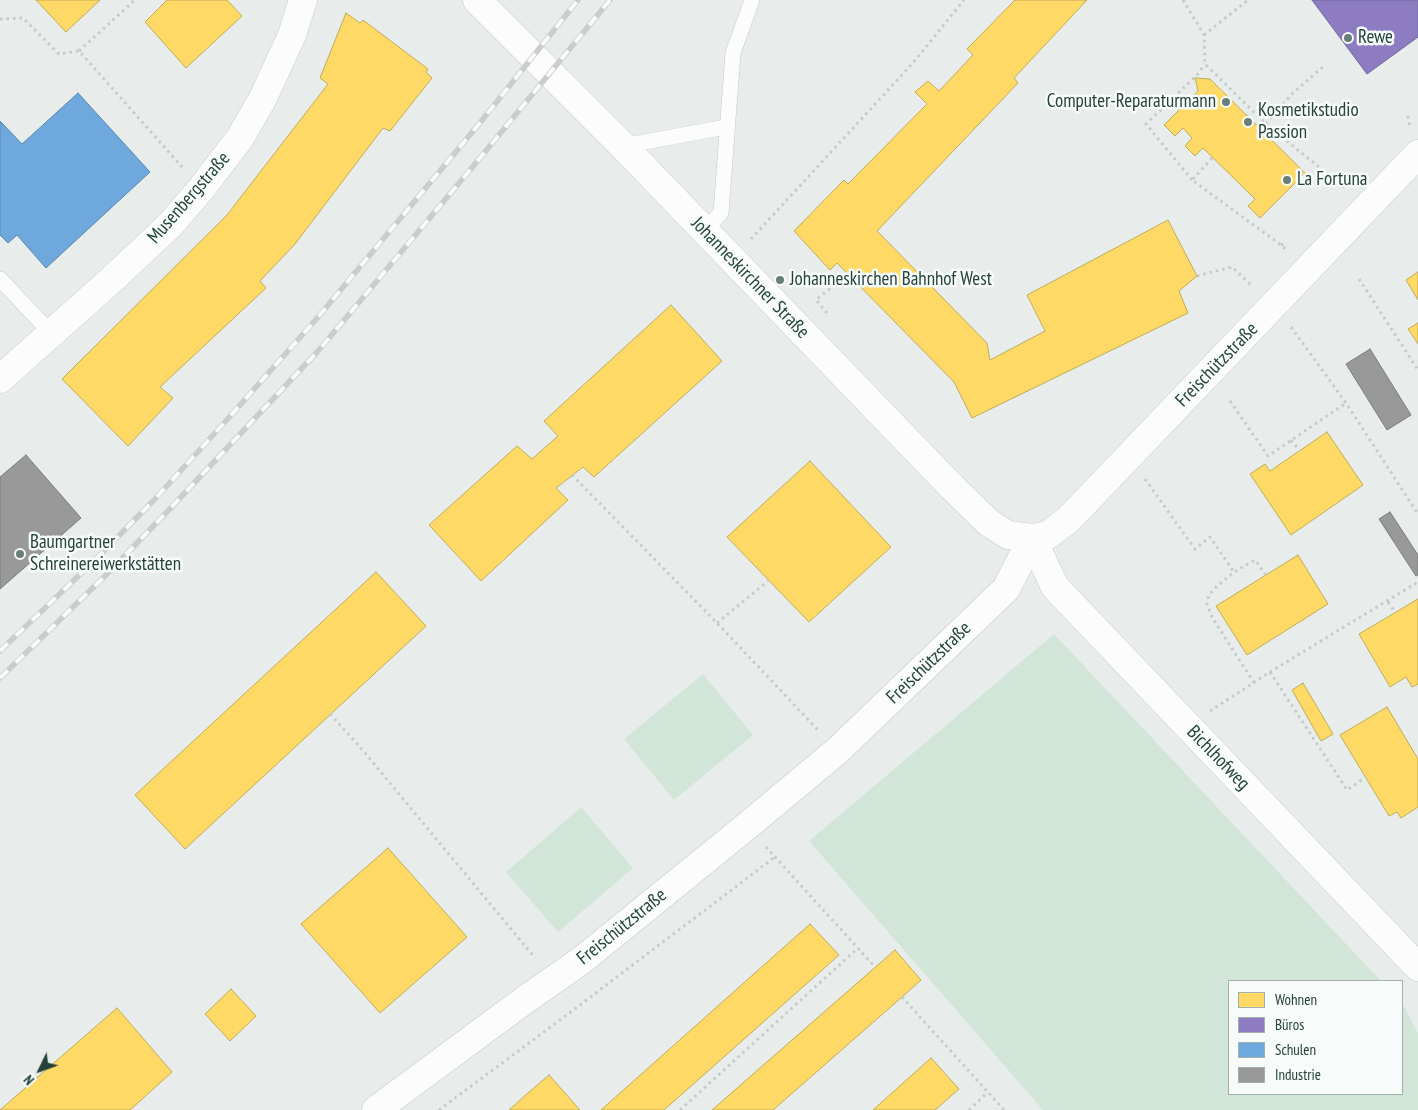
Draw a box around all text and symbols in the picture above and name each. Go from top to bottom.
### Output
place label: Rewe [1358,27,1393,49]
marker: Rewe [1342,32,1354,44]
place label: Computer-Reparaturmann [1047,91,1216,113]
marker: Computer-Reparaturmann [1220,96,1232,108]
place label: Kosmetikstudio Passion [1258,100,1359,144]
marker: Kosmetikstudio Passion [1242,116,1254,128]
street label: Musenbergstraße [143,147,235,249]
place label: La Fortuna [1297,169,1367,191]
marker: La Fortuna [1281,174,1293,186]
street label: Johanneskirchner Straße [686,212,814,344]
place label: Johanneskirchen Bahnhof West [790,269,992,291]
marker: Johanneskirchen Bahnhof West [774,274,786,286]
street label: Freischützstraße [1171,318,1263,412]
place label: Baumgartner Schreinereiwerkstätten [30,532,181,576]
marker: Baumgartner Schreinereiwerkstätten [14,548,26,560]
street label: Freischützstraße [882,617,976,709]
street label: Bichlhofweg [1182,721,1254,795]
street label: Freischützstraße [573,884,671,970]
legend [1228,980,1403,1095]
text: Wohnen [1275,990,1317,1009]
text: Büros [1275,1015,1304,1034]
text: Schulen [1275,1040,1316,1059]
north arrow [15,1045,65,1095]
text: Industrie [1275,1065,1321,1084]
text: N [20,1071,38,1089]

